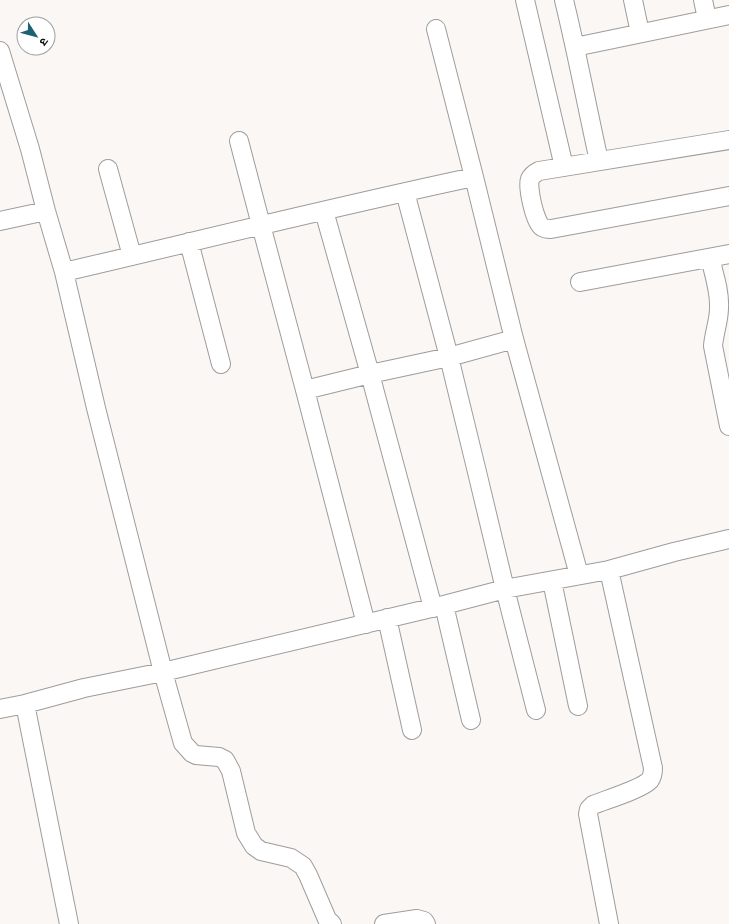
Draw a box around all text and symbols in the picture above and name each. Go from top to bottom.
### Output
north arrow [16,16,56,56]
text: उ [36,35,52,49]

